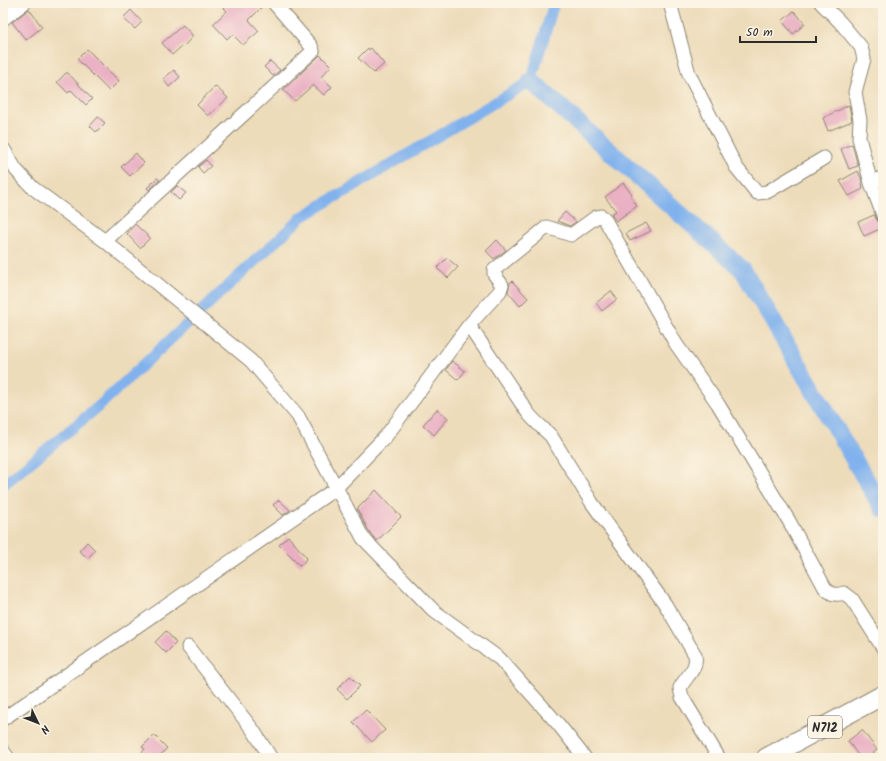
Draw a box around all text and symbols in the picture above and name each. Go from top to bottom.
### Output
scale bar [740,18,816,44]
text: 50 m [746,23,773,42]
north arrow [18,703,58,743]
road number: N712 [808,716,842,738]
text: N [36,720,54,738]

